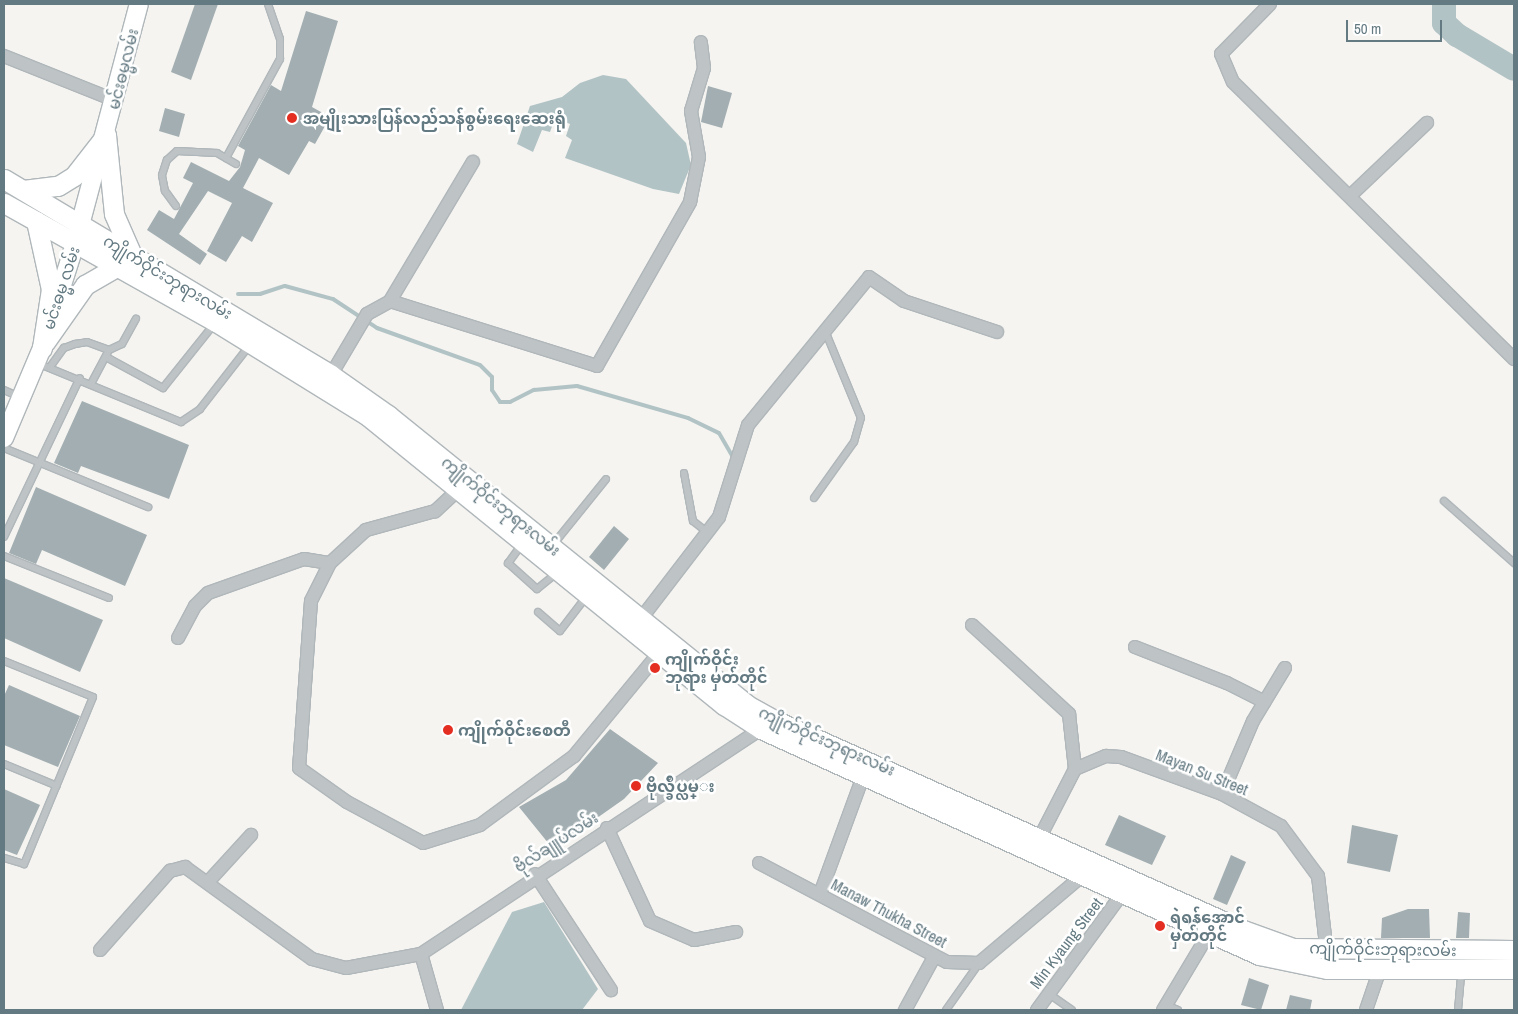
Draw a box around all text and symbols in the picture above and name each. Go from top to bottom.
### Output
scale bar [1348,10,1444,42]
text: 50 m [1354,18,1381,39]
street label: မင်းဓမ္မလမ်း [104,27,142,111]
place label: အမျိုးသားပြန်လည်သန်စွမ်းရေးဆေးရုံ [303,108,566,128]
marker: အမျိုးသားပြန်လည်သန်စွမ်းရေးဆေးရုံ [285,111,299,125]
street label: ကျိုက်ဝိုင်းဘုရားလမ်း [100,231,236,323]
street label: မင်းဓမ္မ လမ်း [39,244,83,332]
street label: ကျိုက်ဝိုင်းဘုရားလမ်း [438,452,564,560]
place label: ကျိုက်ဝိုင်း ဘုရား မှတ်တိုင် [665,649,767,687]
marker: ကျိုက်ဝိုင်း ဘုရား မှတ်တိုင် [649,662,661,674]
street label: ကျိုက်ဝိုင်းဘုရားလမ်း [756,702,898,780]
place label: ကျိုက်ဝိုင်းစေတီ [458,720,571,740]
marker: ကျိုက်ဝိုင်းစေတီ [442,724,454,736]
street label: Mayan Su Street [1153,745,1251,799]
place label: ဗိုလ္ခ်ဳပ္လမ္း [646,776,715,796]
marker: ဗိုလ္ခ်ဳပ္လမ္း [630,780,642,792]
street label: ဗိုလ်ချူပ်လမ်း [510,808,602,876]
street label: Manaw Thukha Street [828,874,950,952]
street label: Min Kyaung Street [1026,894,1106,992]
place label: ရဲရန်အောင် မှတ်တိုင် [1170,907,1245,945]
marker: ရဲရန်အောင် မှတ်တိုင် [1154,920,1166,932]
street label: ကျိုက်ဝိုင်းဘုရားလမ်း [1309,938,1457,960]

